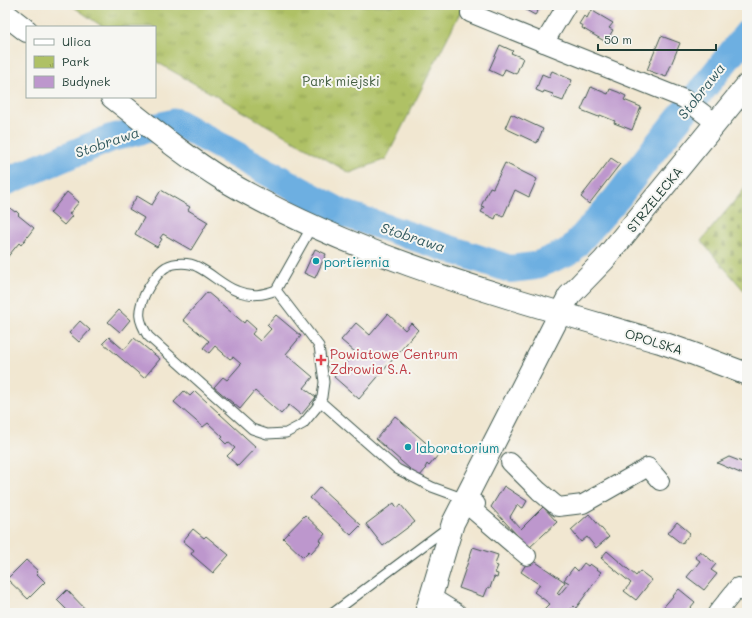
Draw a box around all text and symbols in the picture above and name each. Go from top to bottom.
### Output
legend [26,26,156,98]
scale bar [598,26,716,52]
text: 50 m [604,31,632,47]
text: Ulica [62,33,91,49]
text: Park [62,53,89,69]
water label: Stobrawa [673,59,729,123]
park label: Park miejski [302,72,380,89]
text: Budynek [62,73,110,89]
water label: Stobrawa [72,122,142,162]
street label: STRZELECKA [622,163,686,235]
water label: Stobrawa [378,218,448,256]
place label: portiernia [324,253,390,270]
marker: portiernia [311,256,321,266]
street label: OPOLSKA [623,324,685,358]
place label: Powiatowe Centrum Zdrowia S.A. [330,345,458,377]
marker: Powiatowe Centrum Zdrowia S.A. [315,354,327,366]
place label: laboratorium [416,439,499,456]
marker: laboratorium [403,442,413,452]

